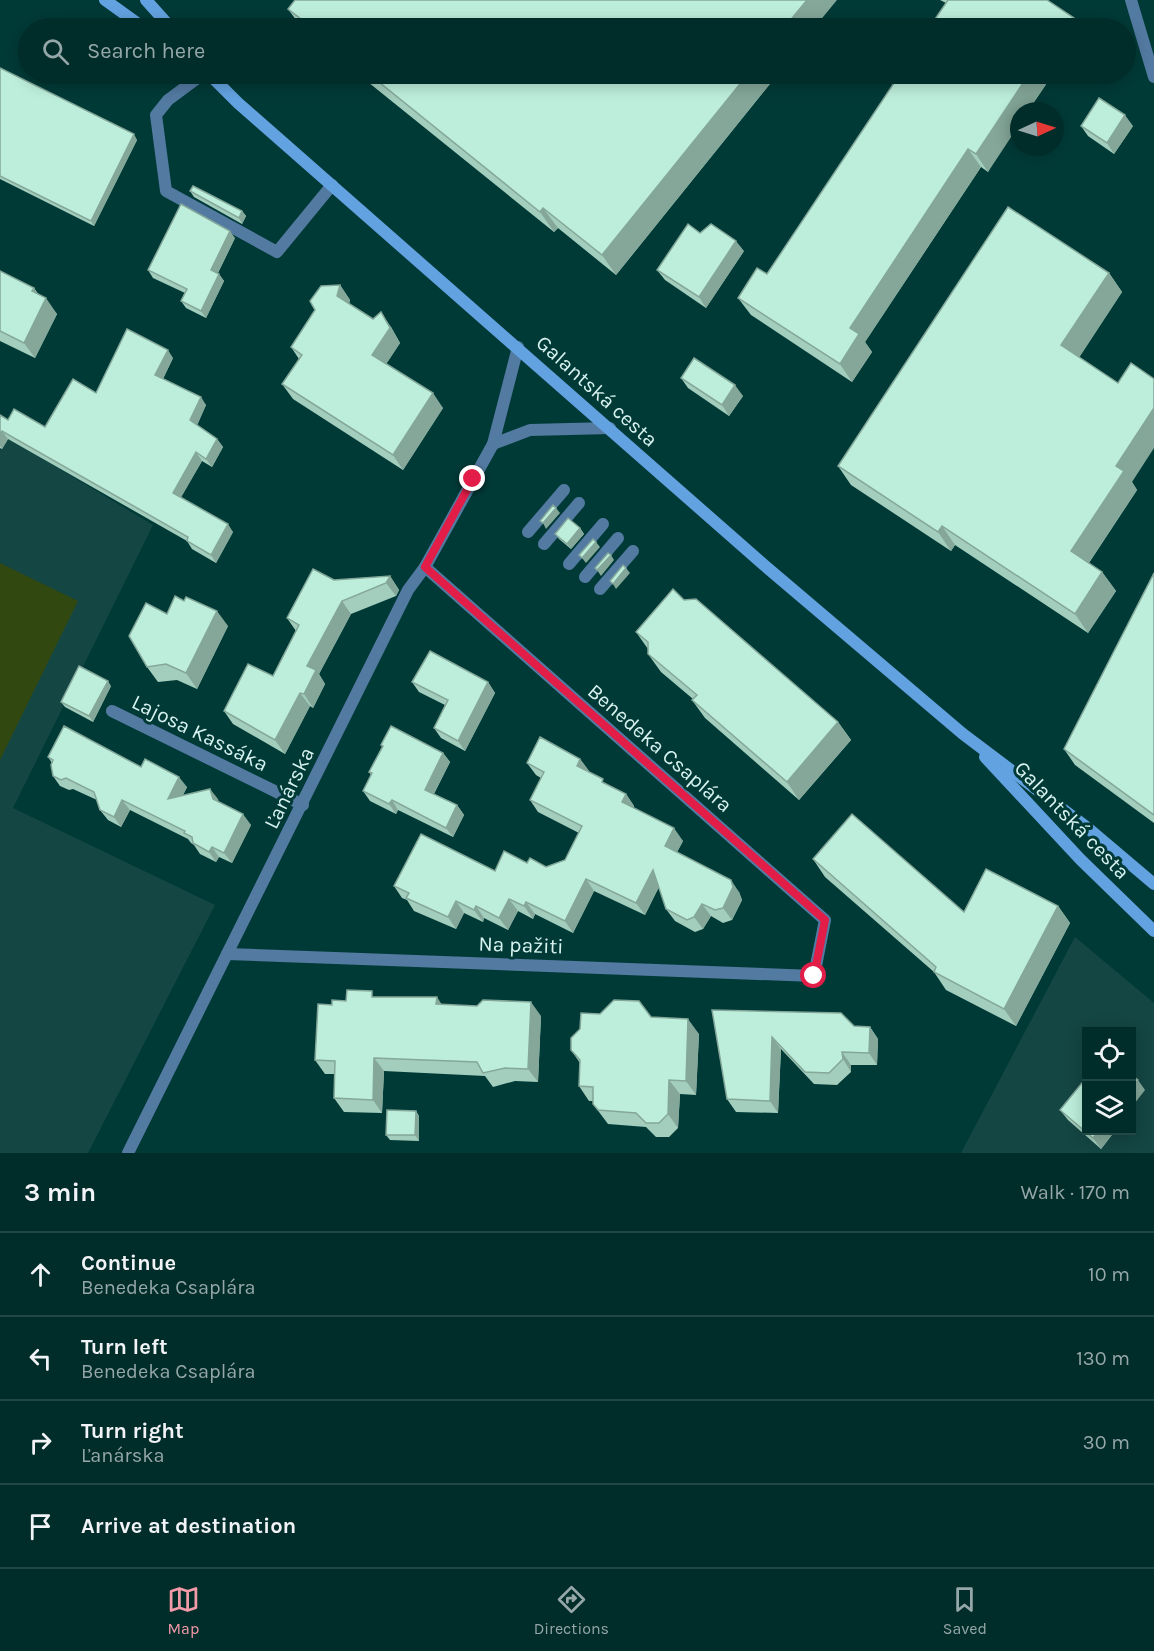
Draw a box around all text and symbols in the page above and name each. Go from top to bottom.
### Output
search box [18,18,1136,84]
icon: search [39,35,72,68]
text: Search here [87,38,205,64]
north arrow [1010,102,1064,156]
street label: Galantská cesta [532,330,662,452]
route end [459,465,485,491]
street label: Benedeka Csaplára [583,679,737,817]
street label: Lajosa Kassáka [128,690,272,776]
street label: Ľanárska [259,743,319,833]
street label: Galantská cesta [1010,756,1134,884]
street label: Na pažiti [478,932,564,958]
route start [800,962,826,988]
map controls [1082,1027,1136,1135]
button: locate [1082,1027,1136,1081]
button: layers [1082,1081,1136,1135]
text: 3 min [24,1177,96,1208]
text: Walk · 170 m [1020,1181,1130,1204]
text: Continue [81,1250,176,1276]
icon: ahead [24,1258,57,1291]
text: 10 m [1088,1263,1130,1286]
text: Benedeka Csaplára [81,1276,256,1299]
text: Turn left [81,1334,168,1360]
icon: left [24,1342,57,1375]
text: 130 m [1076,1347,1130,1370]
text: Benedeka Csaplára [81,1360,256,1383]
text: Turn right [81,1418,184,1444]
icon: right [24,1426,57,1459]
text: 30 m [1083,1431,1130,1454]
text: Ľanárska [81,1444,164,1467]
icon: arrive [24,1510,57,1543]
text: Arrive at destination [81,1513,296,1539]
tab: Map [167,1583,200,1638]
tab: Directions [534,1583,609,1638]
tab: Saved [943,1583,987,1638]

